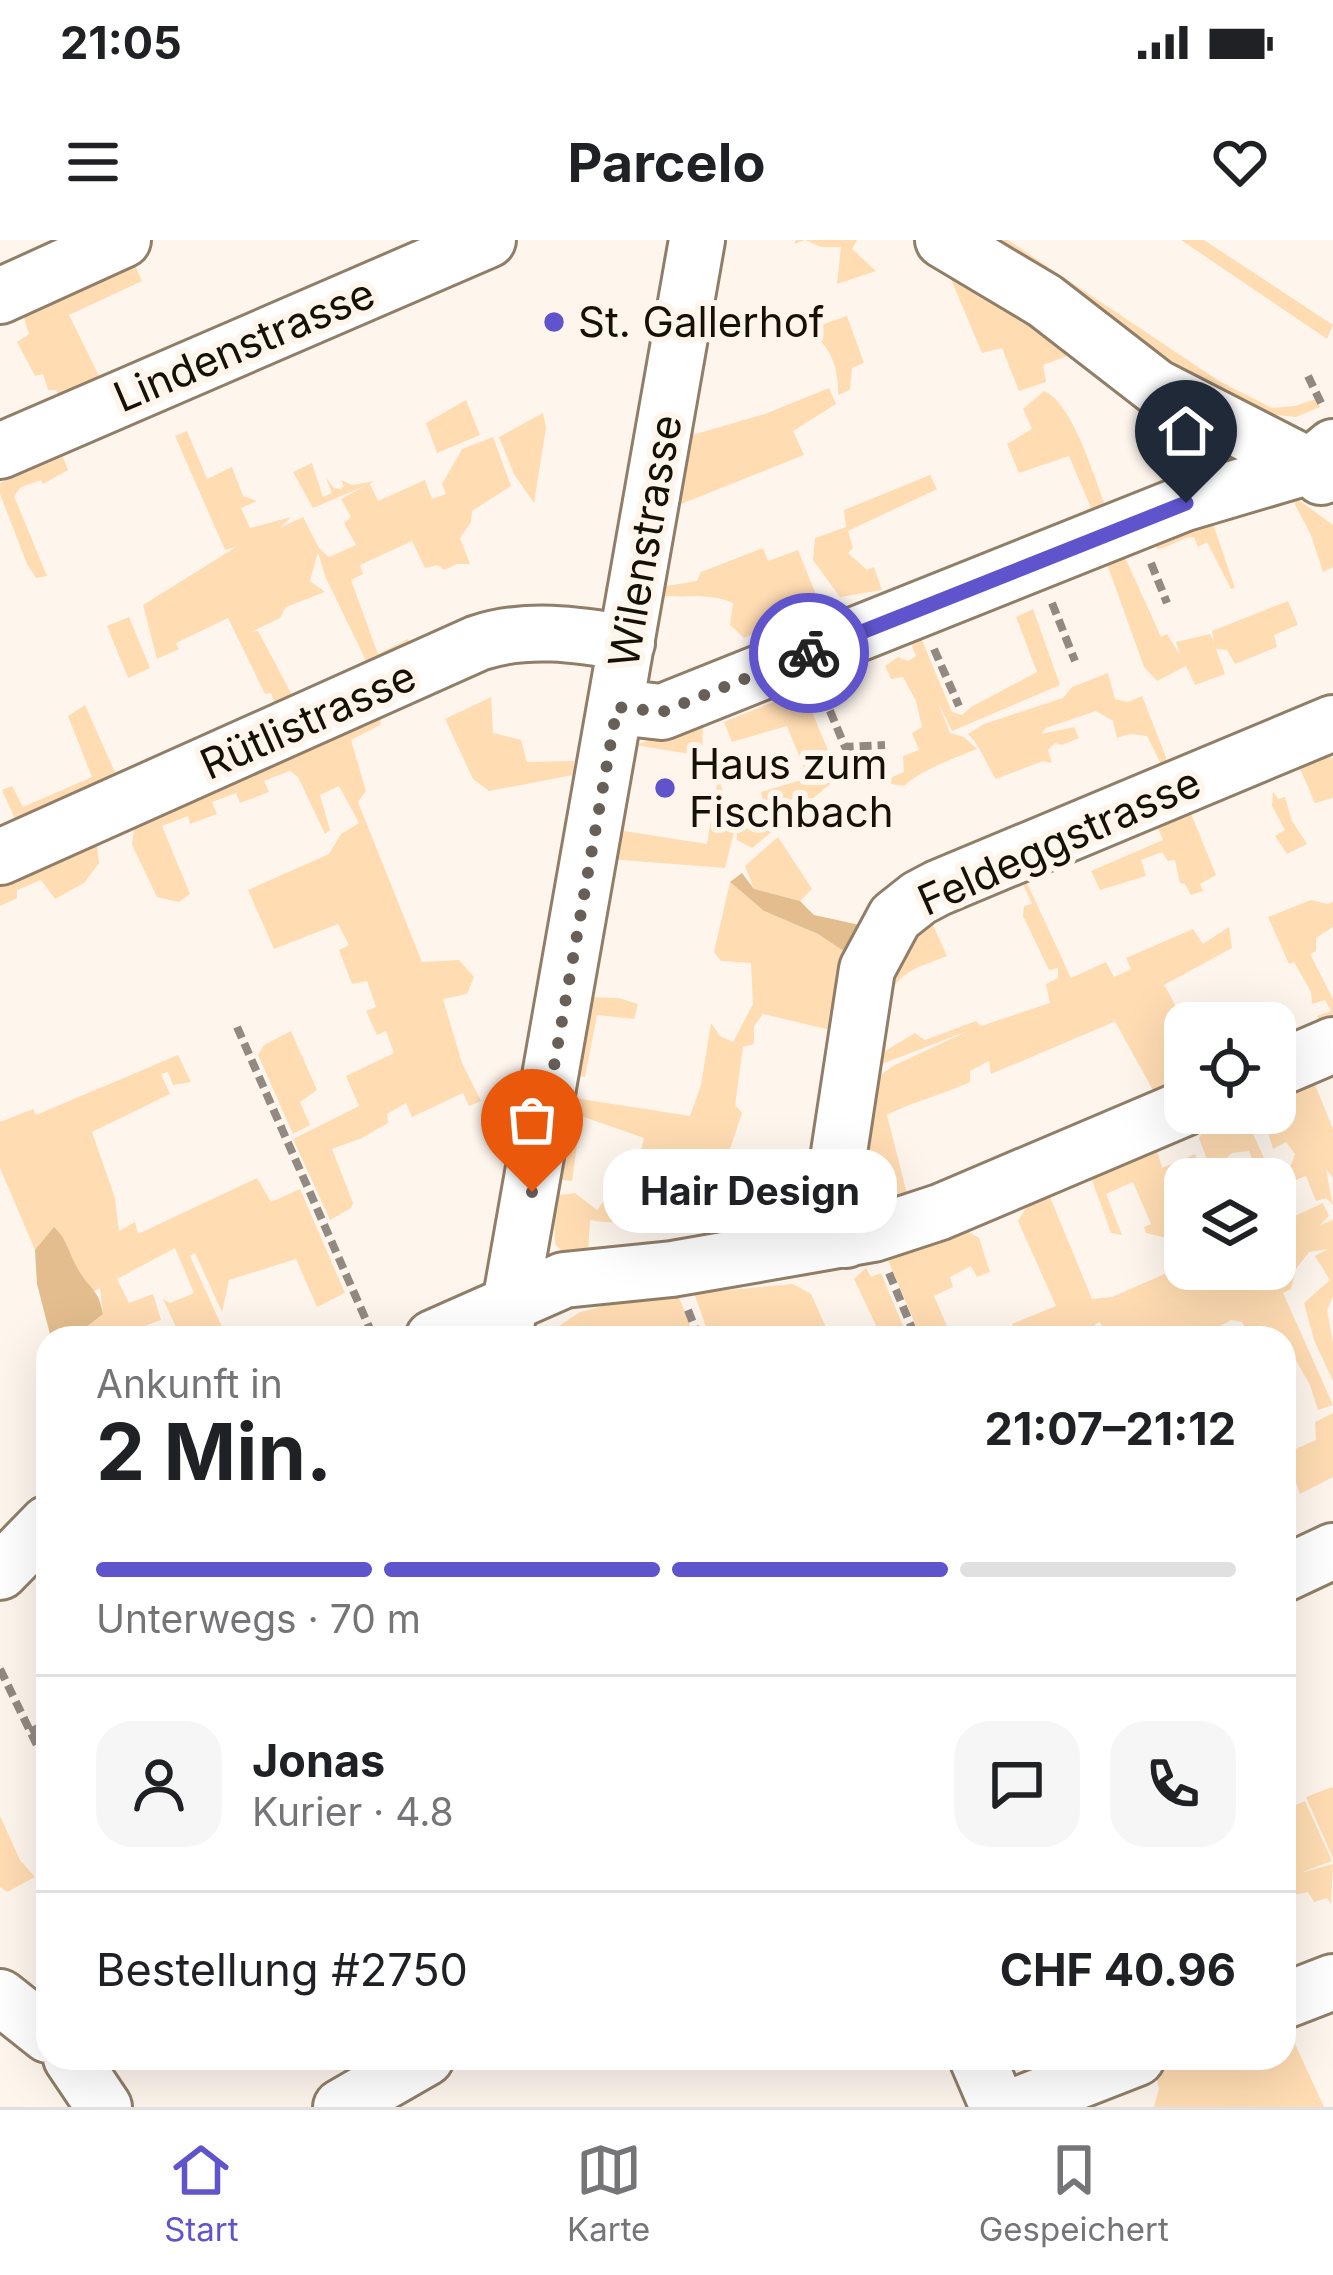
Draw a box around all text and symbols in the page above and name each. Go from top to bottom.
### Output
text: 21:05 [60,15,182,70]
icon: menu [60,129,126,195]
icon: heart [1207,129,1273,195]
text: Parcelo [567,130,766,195]
street label: Lindenstrasse [106,267,382,422]
place label: St. Gallerhof [578,296,824,347]
marker: St. Gallerhof [541,309,567,335]
pin [1135,380,1237,503]
icon: home [1153,398,1219,464]
street label: Wilenstrasse [597,411,692,671]
courier [749,593,869,713]
icon: bike [776,620,842,686]
street label: Rütlistrasse [192,649,423,790]
place label: Haus zum Fischbach [689,738,894,837]
street label: Feldeggstrasse [910,755,1208,926]
marker: Haus zum Fischbach [652,775,678,801]
map controls [1164,1002,1296,1290]
button: locate [1164,1002,1296,1134]
pin [481,1069,583,1192]
icon: bag [499,1087,565,1153]
callout: Hair Design [604,1150,898,1234]
button: layers [1164,1158,1296,1290]
text: Hair Design [640,1167,860,1214]
text: Ankunft in [96,1360,283,1407]
text: 21:07–21:12 [985,1401,1236,1456]
text: 2 Min. [96,1404,332,1499]
text: Unterwegs · 70 m [96,1595,421,1642]
button: person [96,1721,222,1847]
button: chat [954,1721,1080,1847]
button: phone [1110,1721,1236,1847]
text: Jonas [252,1733,385,1788]
text: Kurier · 4.8 [252,1788,454,1835]
text: Bestellung #2750 [96,1942,468,1997]
text: CHF 40.96 [1000,1942,1236,1997]
tab: Start [164,2137,239,2249]
tab: Karte [567,2137,650,2249]
tab: Gespeichert [979,2137,1169,2249]

